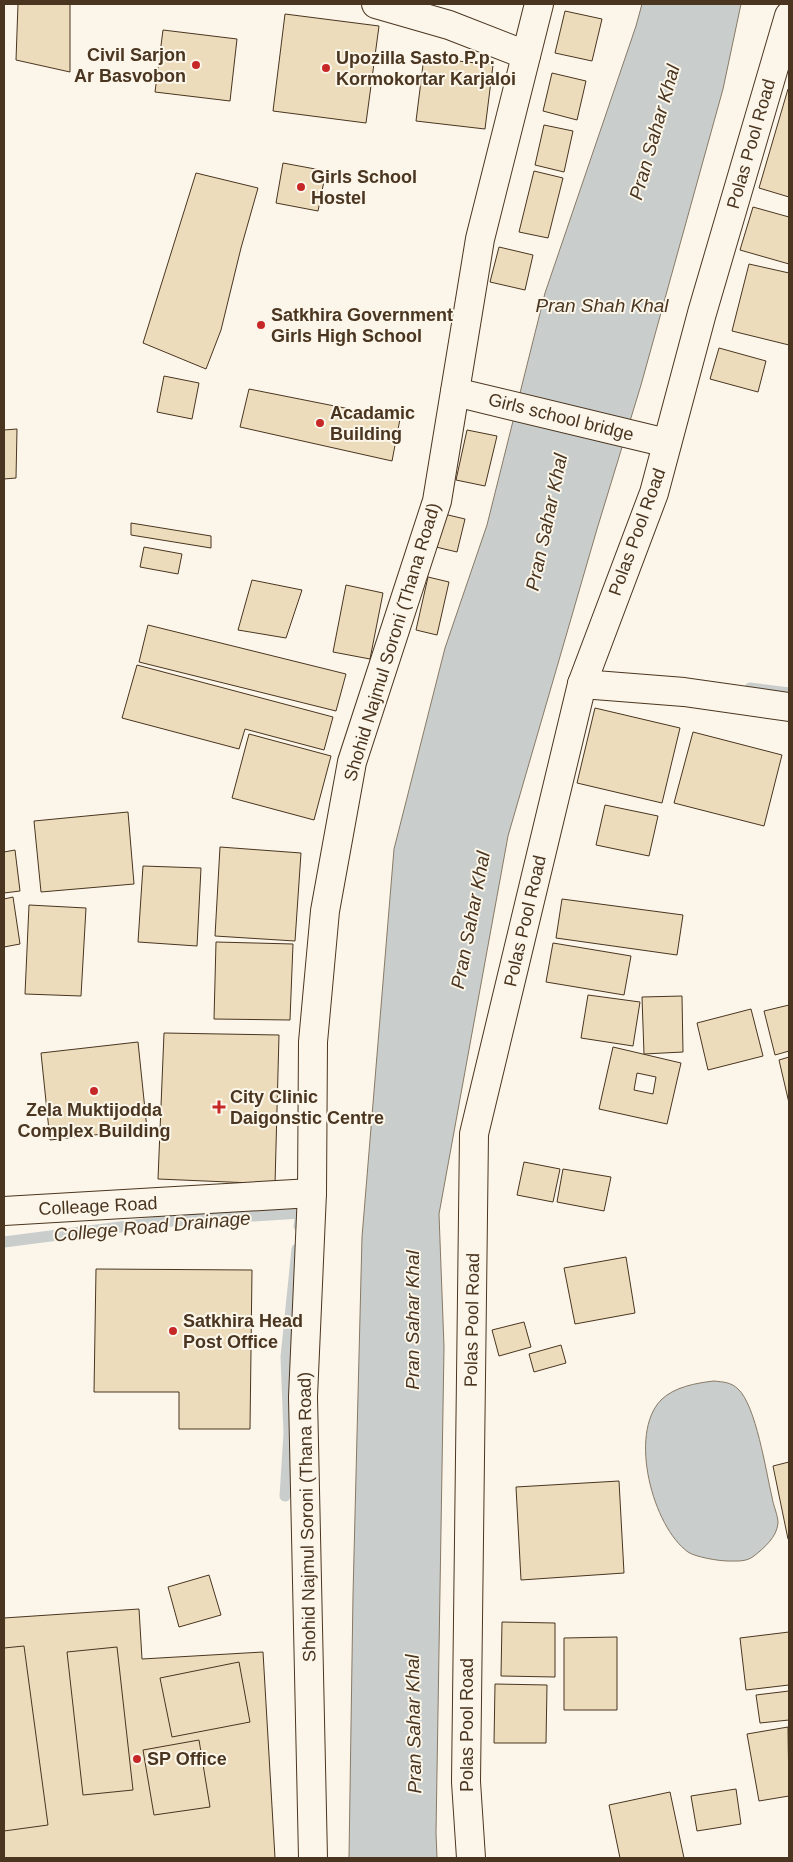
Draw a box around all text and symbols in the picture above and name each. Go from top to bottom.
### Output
place label: Civil Sarjon Ar Basvobon [74,45,186,86]
place label: Upozilla Sasto P.p. Kormokortar Karjaloi [336,48,516,89]
marker: Civil Sarjon Ar Basvobon [190,59,202,71]
water label: Pran Sahar Khal [625,61,684,202]
marker: Upozilla Sasto P.p. Kormokortar Karjaloi [320,62,332,74]
street label: Polas Pool Road [723,77,779,211]
place label: Girls School Hostel [311,167,417,208]
marker: Girls School Hostel [295,181,307,193]
water label: Pran Shah Khal [535,295,669,316]
place label: Satkhira Government Girls High School [271,305,453,346]
marker: Satkhira Government Girls High School [255,319,267,331]
street label: Girls school bridge [486,389,636,445]
place label: Acadamic Building [330,403,415,444]
marker: Acadamic Building [314,417,326,429]
water label: Pran Sahar Khal [522,451,571,592]
street label: Polas Pool Road [605,466,669,598]
street label: Shohid Najmul Soroni (Thana Road) [340,500,444,784]
water label: Pran Sahar Khal [447,849,494,991]
street label: Polas Pool Road [500,853,550,989]
marker: Zela Muktijodda Complex Building [88,1085,100,1097]
place label: City Clinic Daigonstic Centre [230,1087,384,1128]
place label: Zela Muktijodda Complex Building [18,1100,171,1141]
marker: City Clinic Daigonstic Centre [212,1100,226,1114]
street label: Colleage Road [38,1193,158,1219]
water label: College Road Drainage [53,1207,251,1246]
water label: Pran Sahar Khal [402,1250,423,1390]
street label: Polas Pool Road [461,1253,483,1387]
place label: Satkhira Head Post Office [183,1311,303,1352]
marker: Satkhira Head Post Office [167,1325,179,1337]
street label: Shohid Najmul Soroni (Thana Road) [294,1372,320,1662]
water label: Pran Sahar Khal [402,1653,425,1794]
street label: Polas Pool Road [457,1658,477,1792]
place label: SP Office [147,1749,227,1769]
marker: SP Office [131,1753,143,1765]

